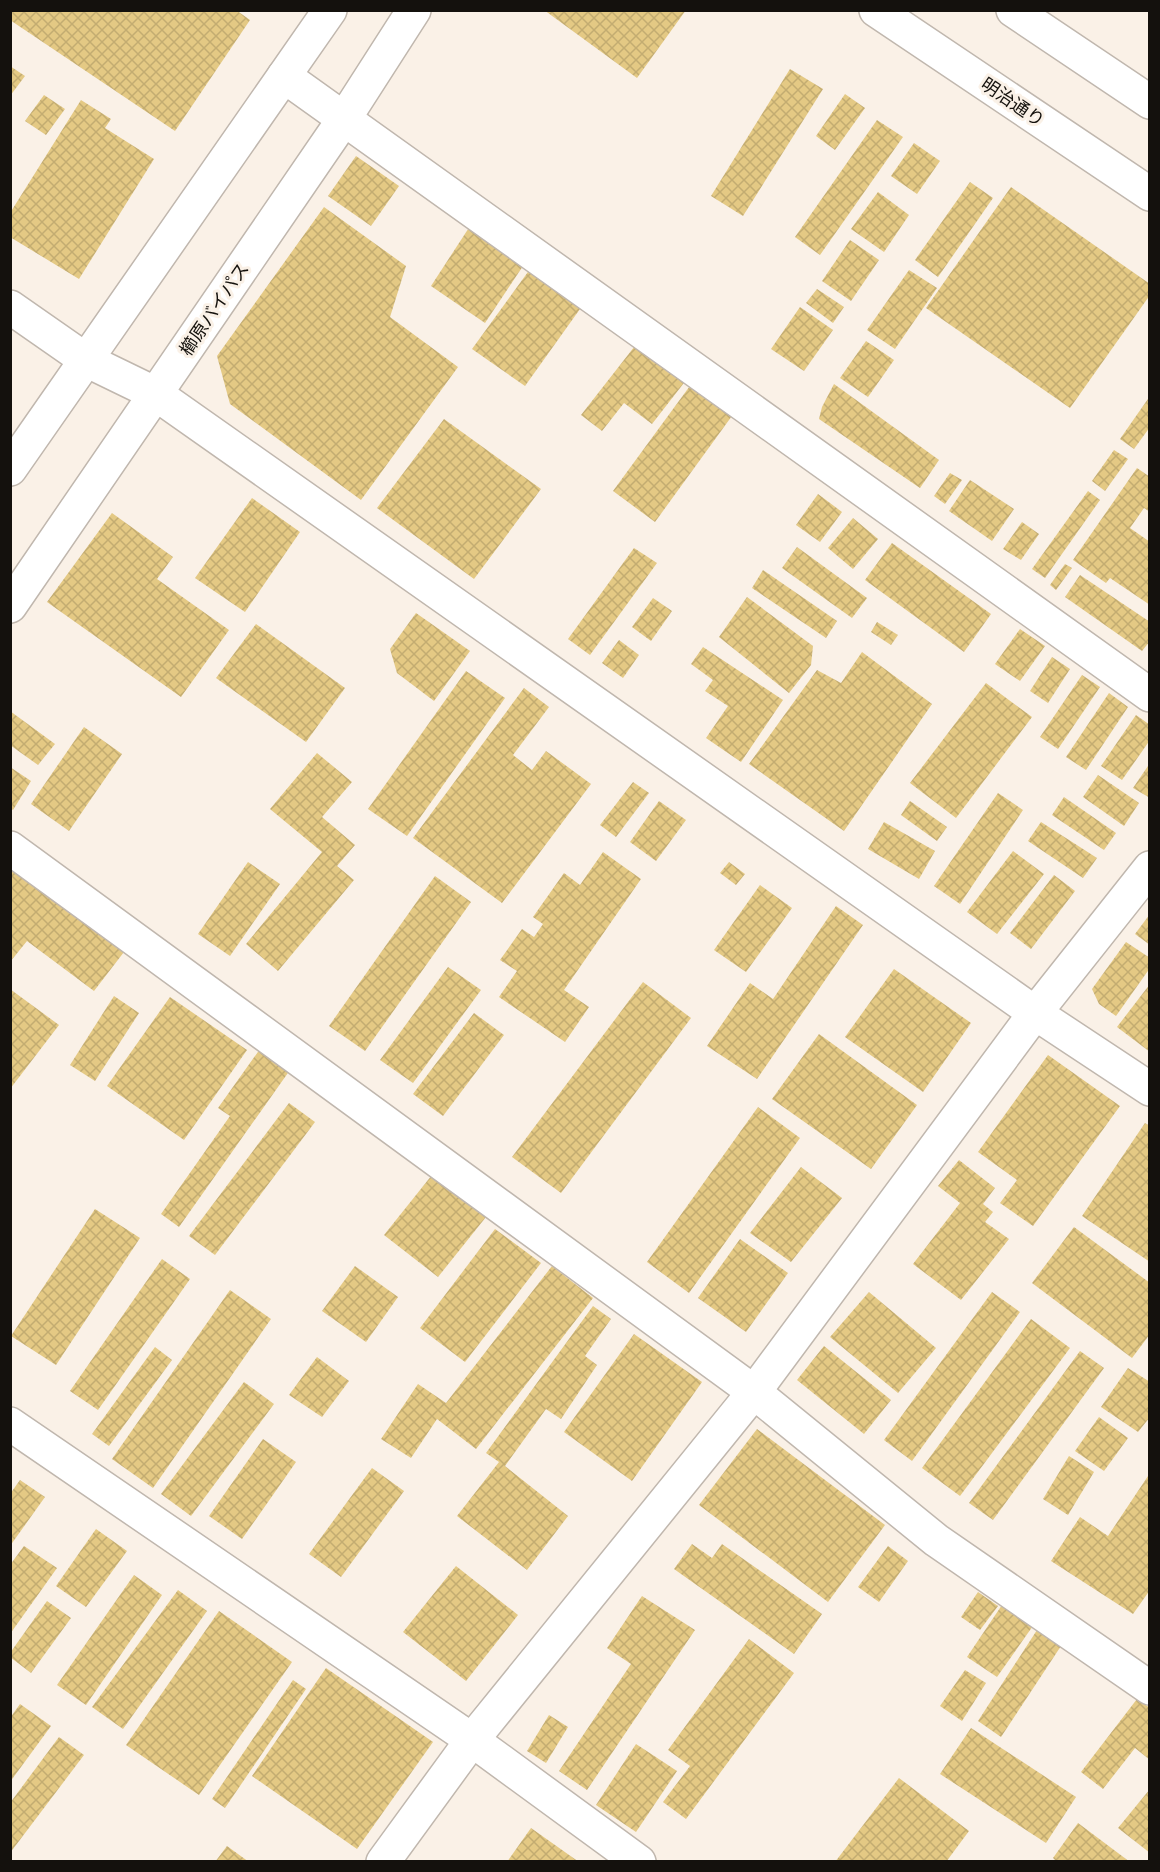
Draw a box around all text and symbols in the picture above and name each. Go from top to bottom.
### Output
street label: 明治通り [977,73,1049,131]
street label: 櫛原バイパス [175,259,253,359]

